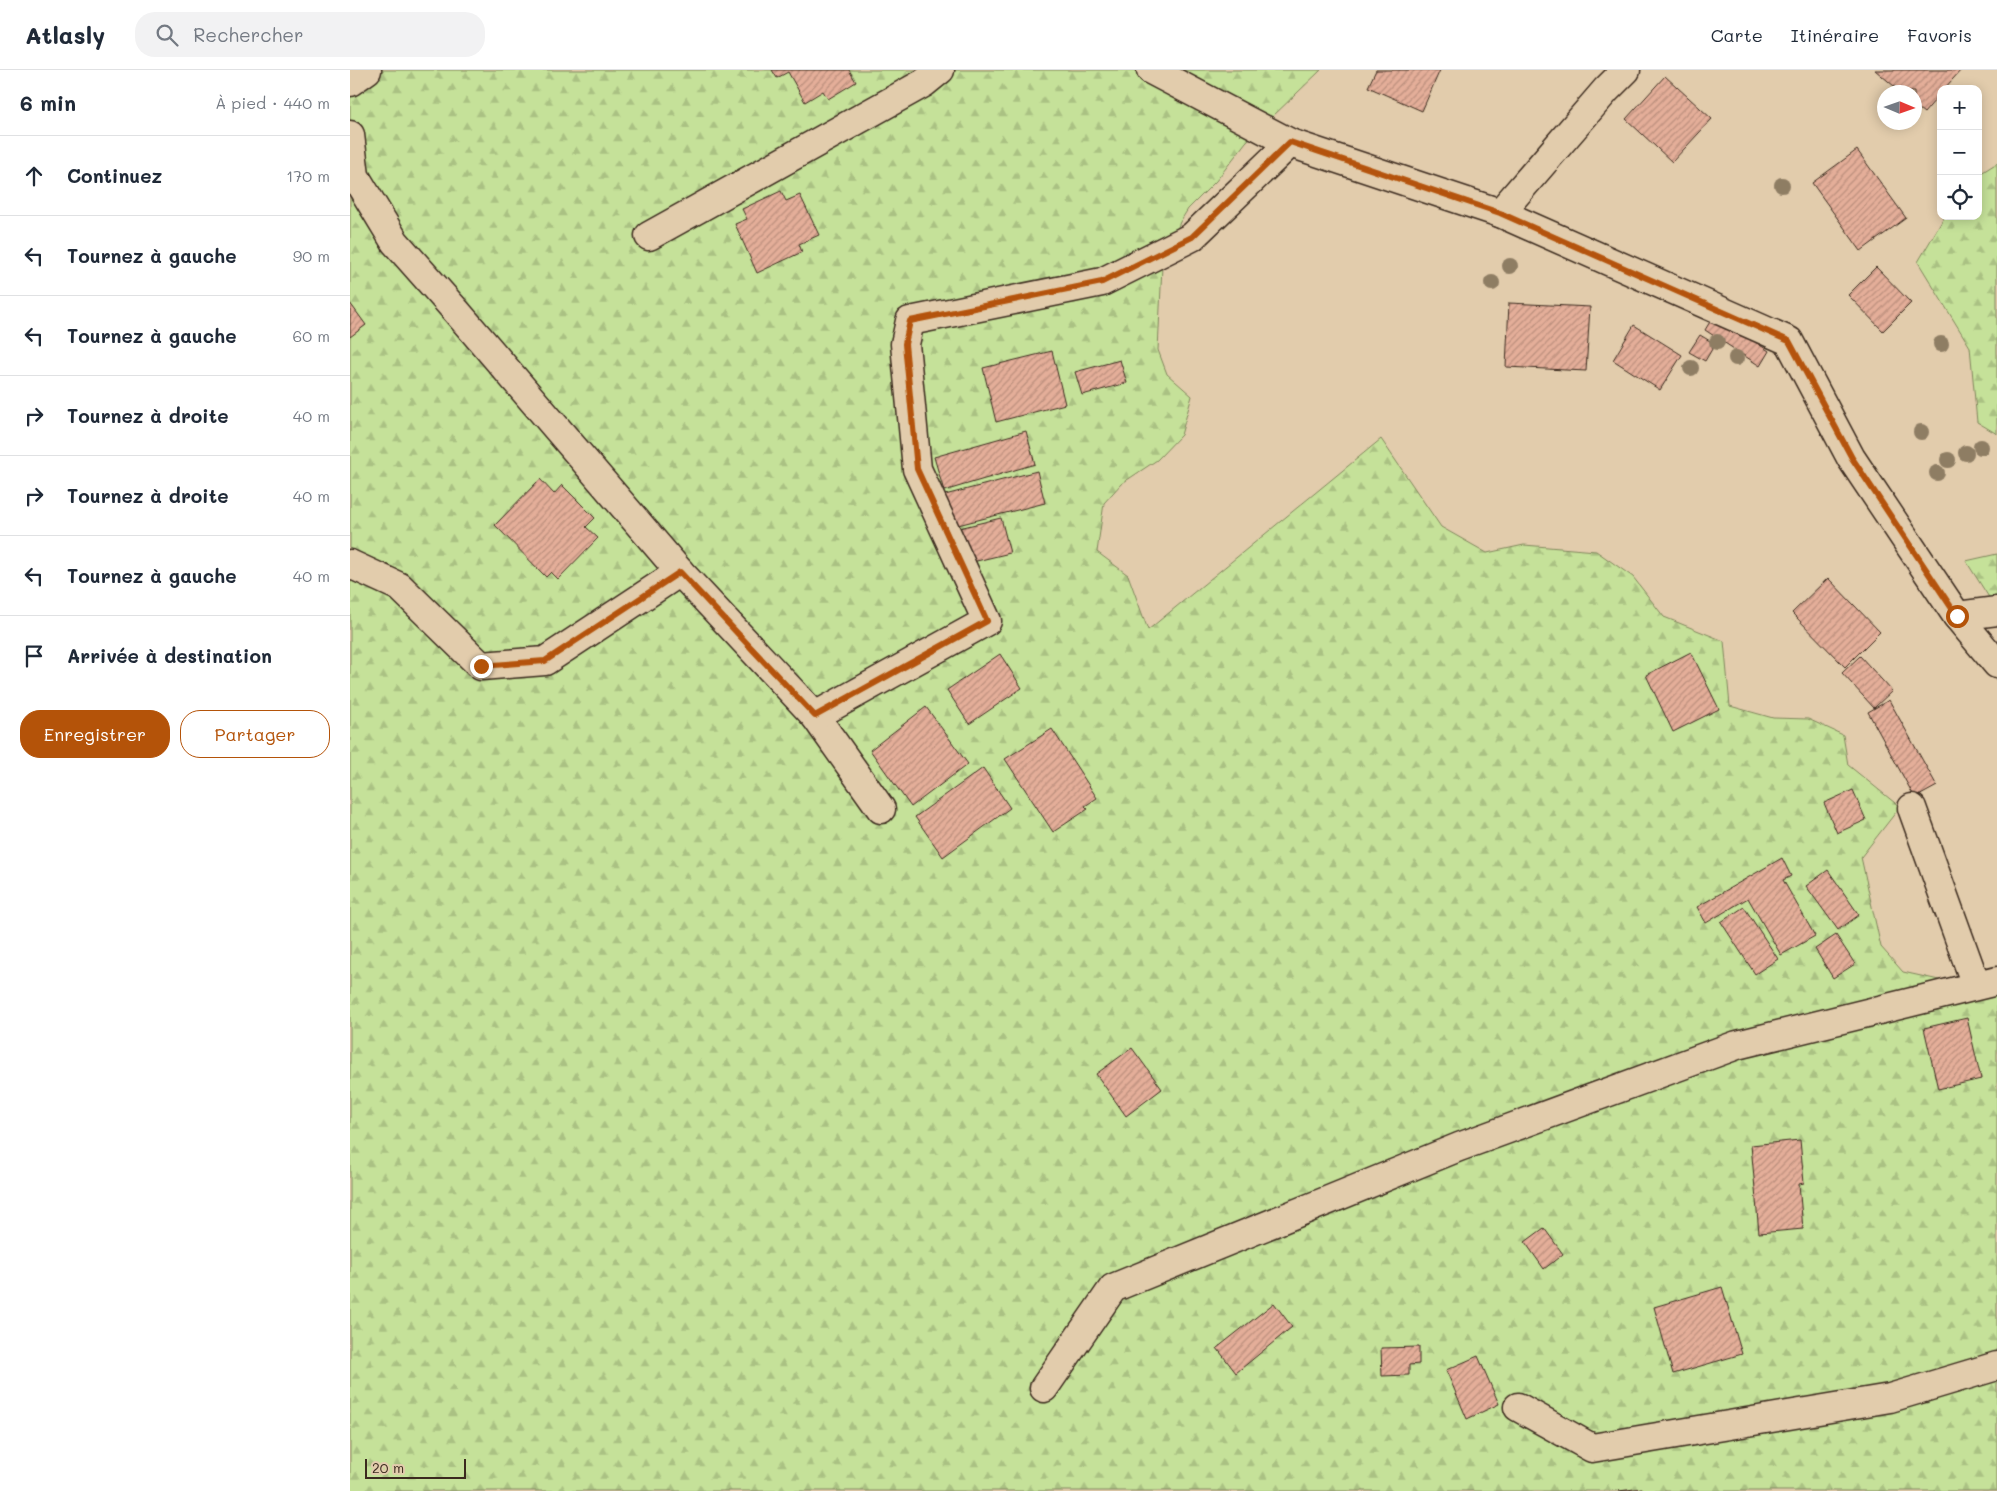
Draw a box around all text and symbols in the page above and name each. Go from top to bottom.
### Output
search box [135,12,485,57]
text: Atlasly [25,19,105,50]
icon: search [153,21,181,49]
text: Rechercher [193,22,304,47]
text: Carte [1711,23,1763,47]
text: Itinéraire [1791,23,1879,47]
text: Favoris [1907,23,1972,47]
north arrow [1877,85,1922,130]
map controls [1937,85,1982,220]
button: + [1937,85,1982,130]
text: 6 min [20,89,76,116]
text: À pied · 440 m [215,92,330,113]
button: − [1937,130,1982,175]
icon: ahead [20,162,48,190]
text: Continuez [67,163,162,188]
text: 170 m [286,165,330,186]
button: locate [1937,175,1982,220]
icon: left [20,242,48,270]
text: Tournez à gauche [67,243,236,268]
text: 90 m [293,245,330,266]
icon: left [20,322,48,350]
text: Tournez à gauche [67,323,236,348]
text: 60 m [293,325,330,346]
icon: right [20,402,48,430]
text: Tournez à droite [67,403,229,428]
text: 40 m [293,405,330,426]
icon: right [20,482,48,510]
text: Tournez à droite [67,483,229,508]
text: 40 m [293,485,330,506]
icon: left [20,562,48,590]
text: Tournez à gauche [67,563,236,588]
text: 40 m [293,565,330,586]
route start [1946,605,1969,628]
icon: arrive [20,642,48,670]
text: Arrivée à destination [67,643,272,668]
route end [470,655,493,678]
button: Enregistrer [20,710,170,758]
button: Partager [180,710,330,758]
scale bar [365,1456,466,1479]
text: 20 m [372,1458,404,1477]

